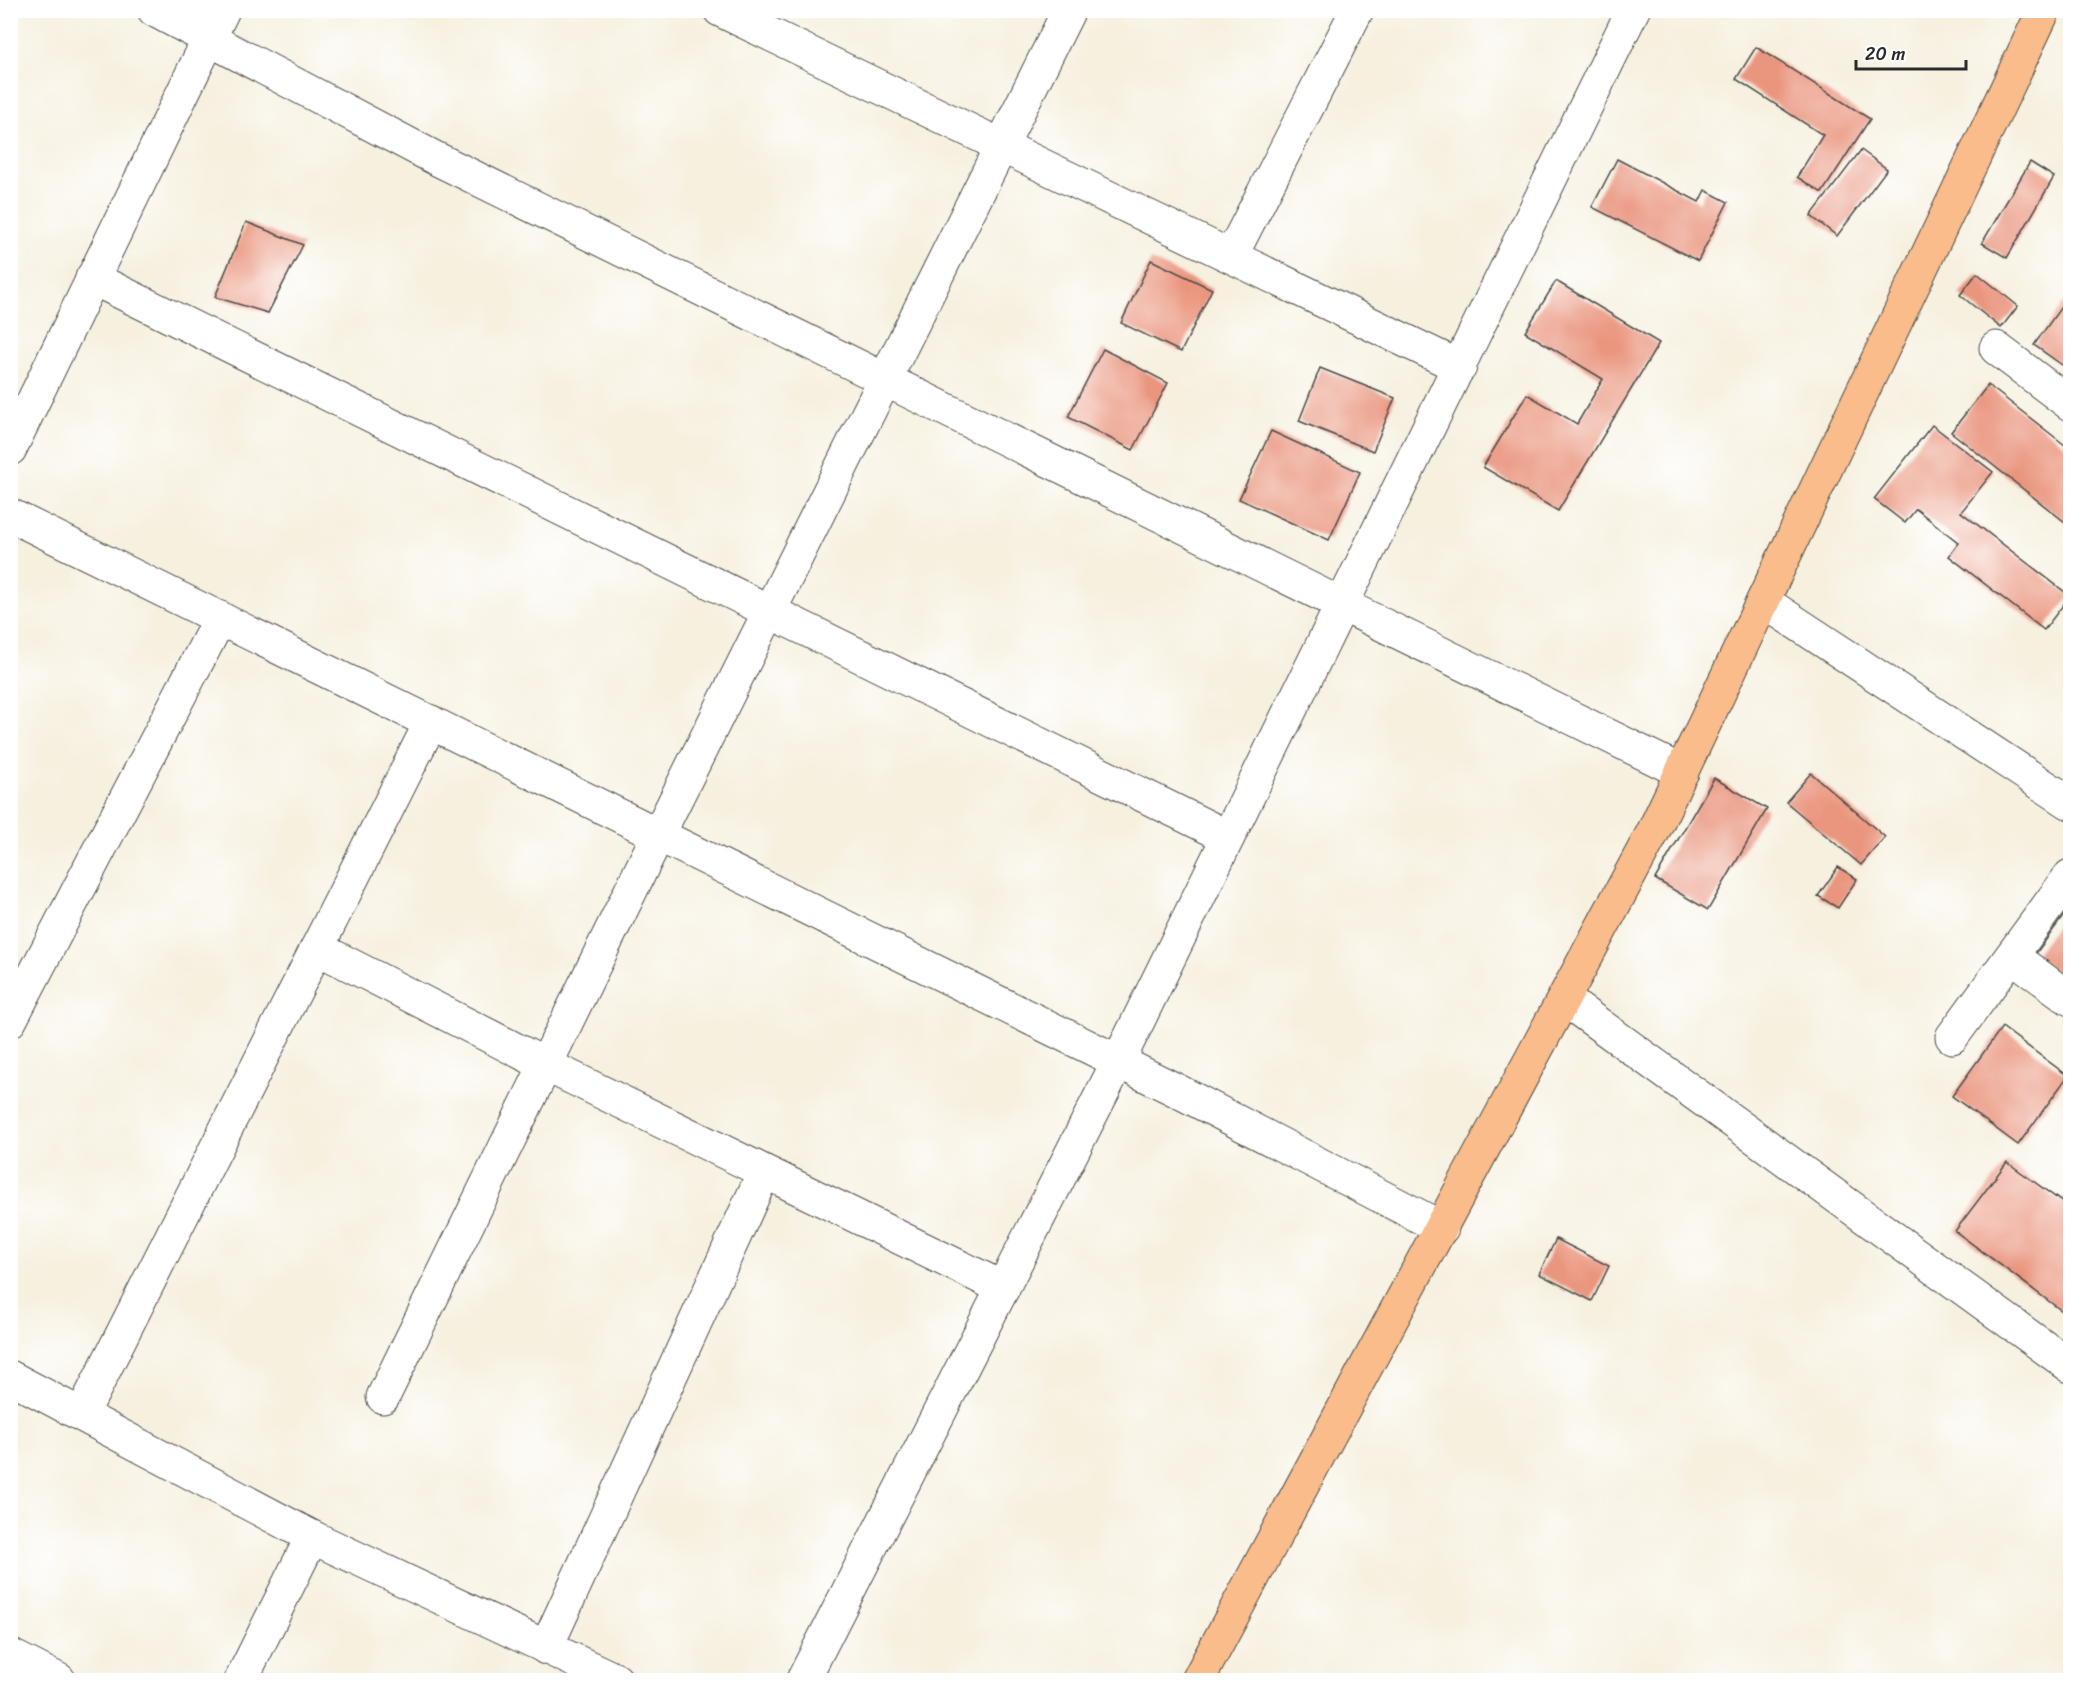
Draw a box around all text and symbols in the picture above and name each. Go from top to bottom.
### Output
scale bar [1856,33,1966,71]
text: 20 m [1865,38,1905,70]

